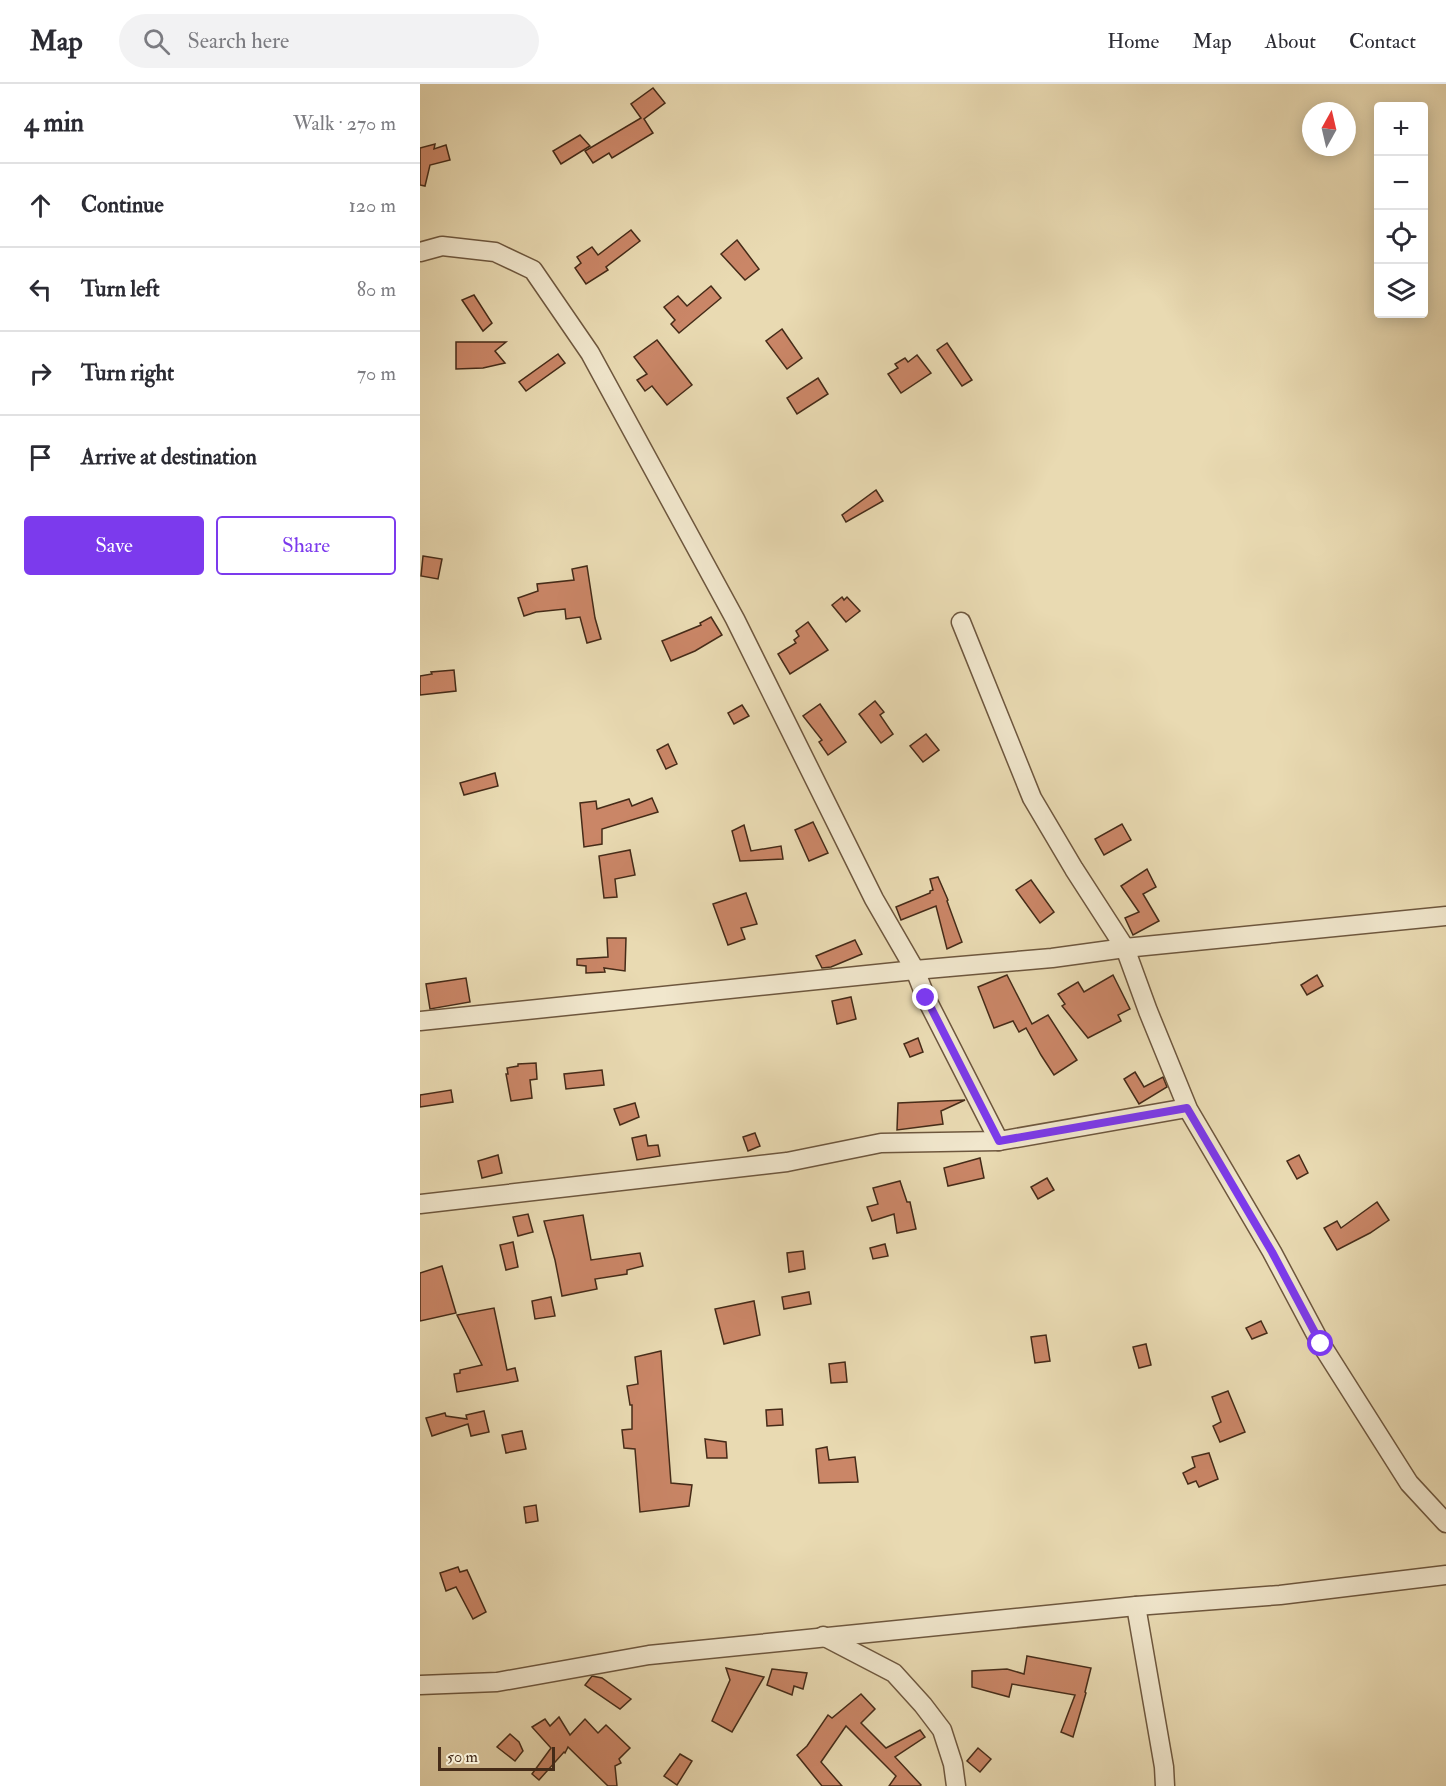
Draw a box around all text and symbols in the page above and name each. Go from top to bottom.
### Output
search box [119,14,539,68]
text: Map [30,24,83,59]
icon: search [140,25,173,58]
text: Search here [188,27,289,55]
text: Home [1107,28,1159,55]
text: Map [1192,28,1232,55]
text: About [1265,28,1316,55]
text: Contact [1349,28,1416,55]
north arrow [1302,102,1356,156]
map controls [1374,102,1428,318]
button: + [1374,102,1428,156]
text: 4 min [24,107,84,139]
text: Walk · 270 m [293,111,396,136]
button: − [1374,156,1428,210]
icon: ahead [24,189,57,222]
text: Continue [81,191,164,219]
text: 120 m [349,193,396,218]
button: locate [1374,210,1428,264]
button: layers [1374,264,1428,318]
icon: left [24,273,57,306]
text: Turn left [81,275,160,303]
text: 80 m [357,277,396,302]
icon: right [24,357,57,390]
text: Turn right [81,359,174,387]
text: 70 m [357,361,396,386]
icon: arrive [24,441,57,474]
text: Arrive at destination [81,443,257,471]
button: Save [24,516,204,575]
button: Share [216,516,396,575]
route end [912,984,938,1010]
route start [1307,1330,1333,1356]
scale bar [438,1744,555,1772]
text: 50 m [447,1747,478,1767]

